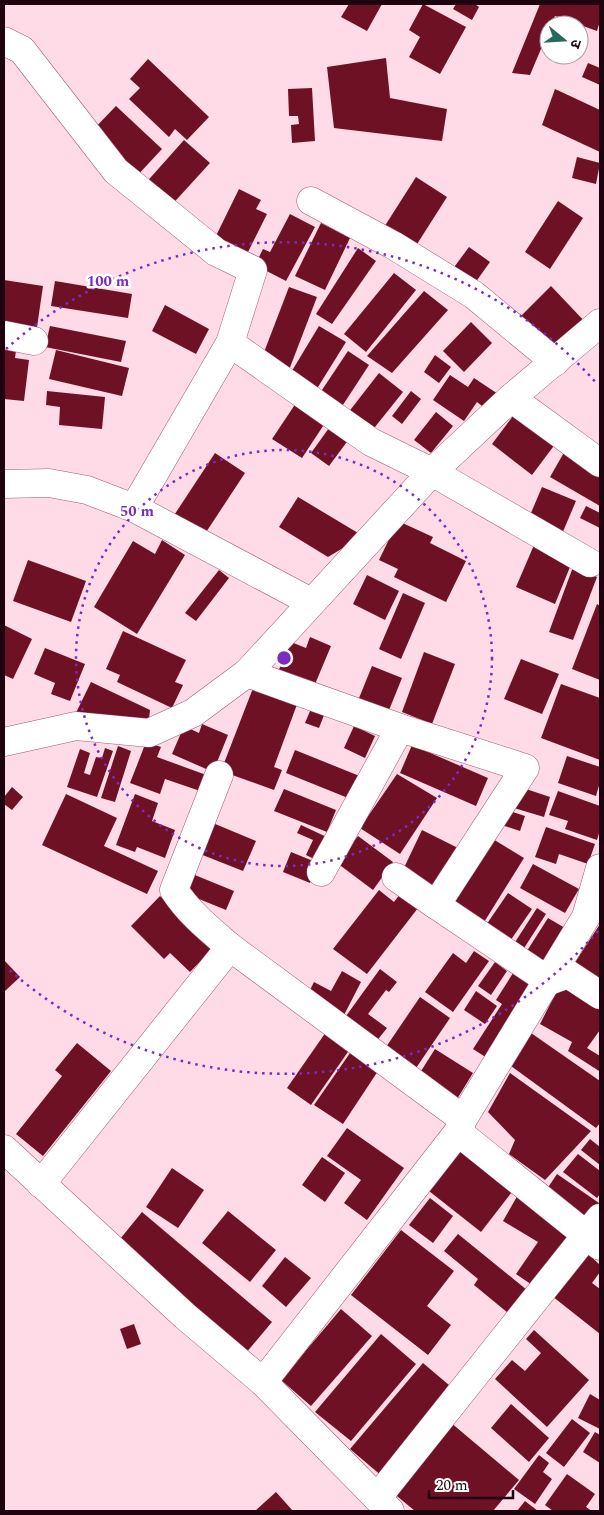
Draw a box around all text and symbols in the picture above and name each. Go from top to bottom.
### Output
north arrow [539,15,589,65]
text: उ [564,37,587,52]
text: 100 m [87,270,130,293]
text: 50 m [120,500,155,523]
centre of rings [275,649,293,667]
scale bar [429,1468,513,1500]
text: 20 m [436,1474,468,1497]

